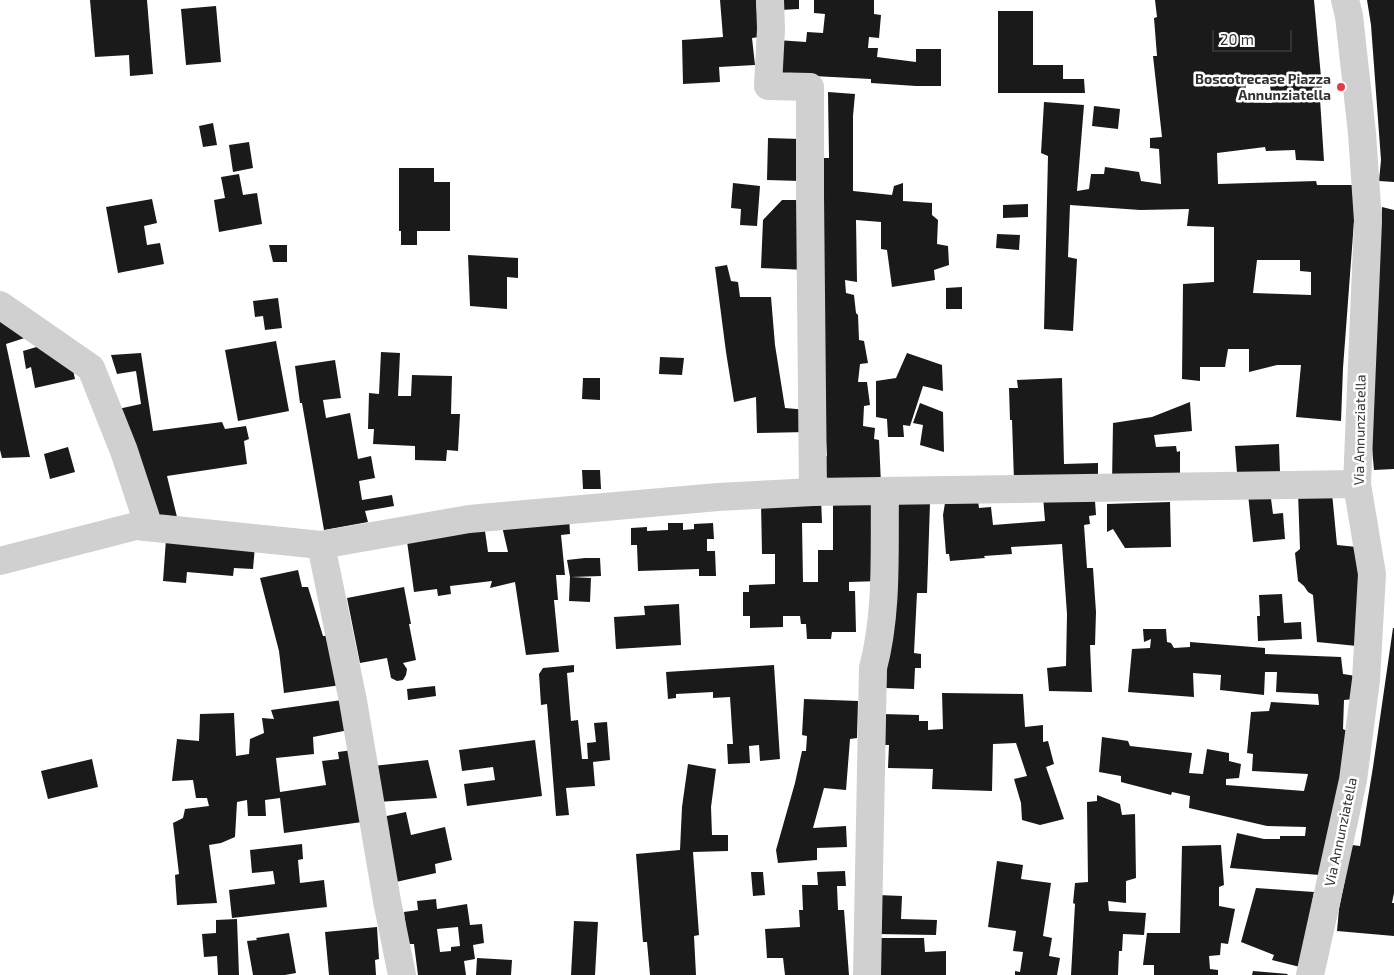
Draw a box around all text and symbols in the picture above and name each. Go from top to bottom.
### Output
scale bar [1214,20,1294,52]
text: 20 m [1220,30,1254,48]
place label: Boscotrecase Piazza Annunziatella [1195,71,1331,104]
marker: Boscotrecase Piazza Annunziatella [1335,81,1347,93]
street label: Via Annunziatella [1351,374,1369,486]
street label: Via Annunziatella [1321,776,1361,888]

